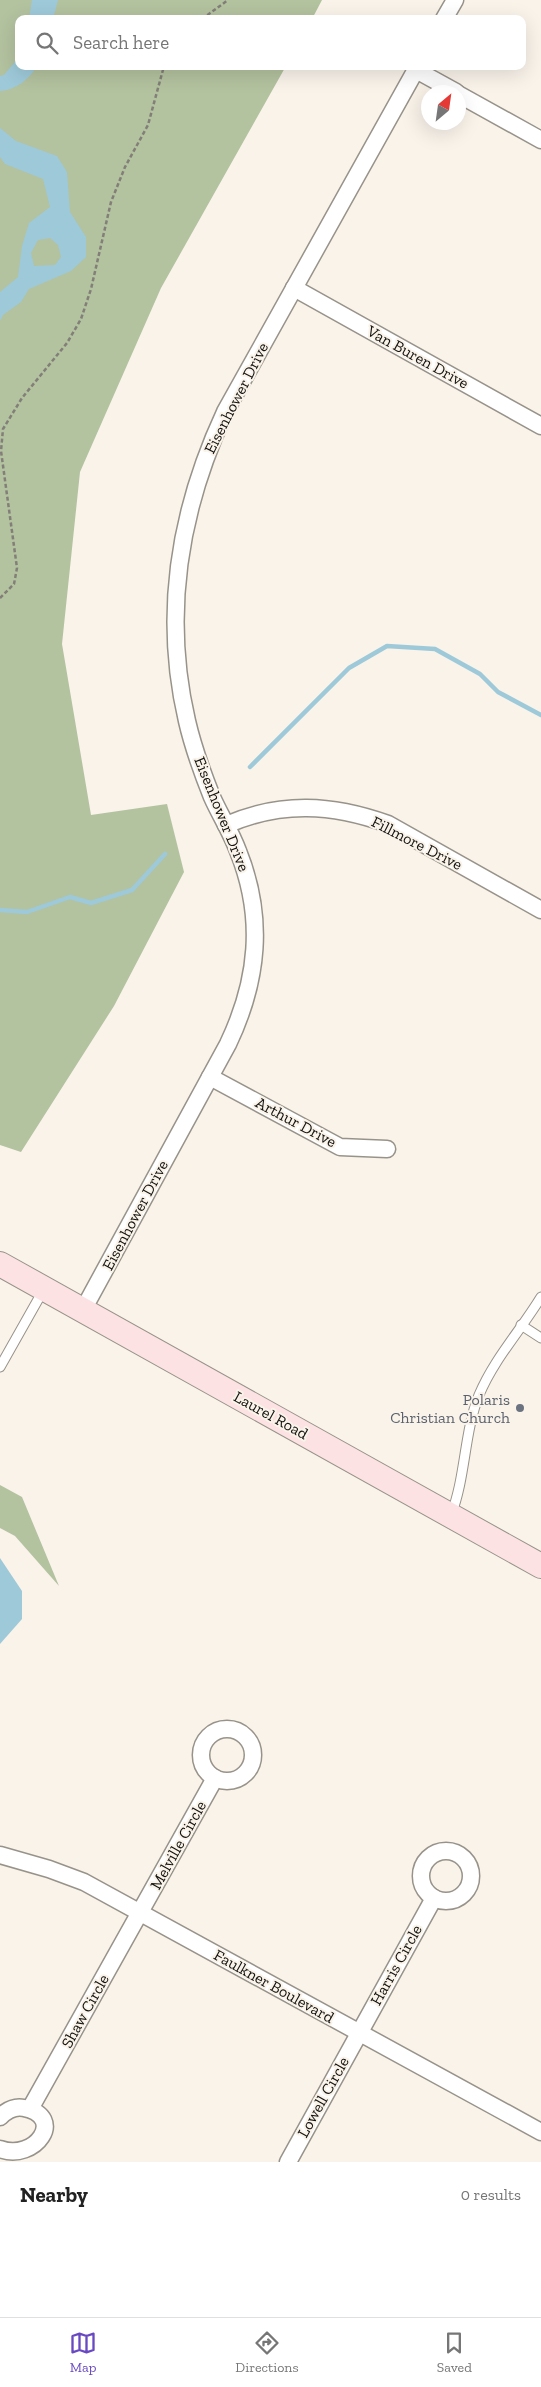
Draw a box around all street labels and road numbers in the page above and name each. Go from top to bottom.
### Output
street label: Van Buren Drive [363,321,472,393]
street label: Eisenhower Drive [200,339,272,457]
street label: Eisenhower Drive [190,754,254,874]
street label: Fillmore Drive [368,812,466,874]
street label: Arthur Drive [252,1093,340,1151]
street label: Eisenhower Drive [98,1157,172,1273]
street label: Laurel Road [231,1387,312,1443]
street label: Melville Circle [146,1797,210,1893]
street label: Harris Circle [366,1922,426,2008]
street label: Faulkner Boulevard [211,1945,338,2027]
street label: Shaw Circle [57,1971,113,2051]
street label: Lowell Circle [293,2053,353,2141]

